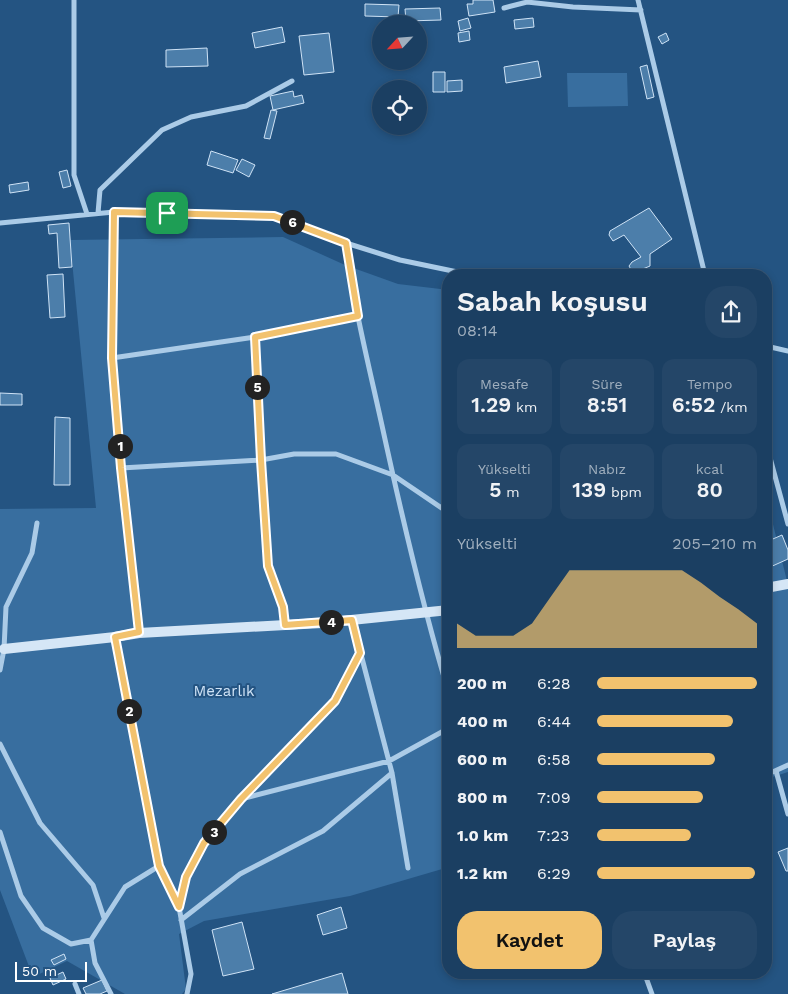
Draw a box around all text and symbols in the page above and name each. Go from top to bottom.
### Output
north arrow [372,15,428,70]
map controls [372,15,427,135]
button: locate [372,80,427,135]
pin [146,192,188,234]
icon: arrive [153,199,181,227]
pin: 6 [280,210,304,234]
text: 6 [288,214,297,230]
text: Sabah koşusu [457,285,648,318]
button: share [705,286,757,338]
text: 08:14 [457,321,498,340]
pin: 5 [244,374,270,400]
text: Mesafe [480,376,529,392]
text: Süre [591,376,623,392]
text: Tempo [687,376,732,392]
text: 5 [253,379,262,395]
text: 1.29 [471,392,511,417]
text: 8:51 [587,392,627,417]
text: 6:52 [672,392,715,417]
text: km [511,399,537,415]
text: /km [715,399,748,415]
pin: 1 [108,434,132,458]
text: 1 [117,438,124,454]
text: Yükselti [478,461,531,477]
text: Nabız [588,461,626,477]
text: kcal [696,461,724,477]
text: 5 [489,477,501,502]
text: 139 [572,477,606,502]
text: 80 [696,477,723,502]
text: m [501,484,520,500]
text: bpm [606,484,642,500]
text: Yükselti [457,534,517,553]
text: 205–210 m [672,534,757,553]
pin: 4 [318,610,344,634]
text: 4 [327,614,336,630]
text: 200 m [457,674,507,693]
text: 6:28 [537,674,571,693]
park label: Mezarlık [193,682,255,700]
pin: 2 [116,698,142,724]
text: 2 [125,703,134,719]
text: 400 m [457,712,508,731]
text: 6:44 [537,712,571,731]
text: 600 m [457,750,507,769]
text: 6:58 [537,750,571,769]
text: 800 m [457,788,507,807]
text: 7:09 [537,788,571,807]
pin: 3 [202,820,226,844]
text: 3 [210,824,219,840]
text: 1.0 km [457,826,508,845]
text: 7:23 [537,826,569,845]
text: 1.2 km [457,864,508,883]
text: 6:29 [537,864,571,883]
button: Kaydet [457,911,602,969]
button: Paylaş [612,911,757,969]
scale bar [15,959,88,982]
text: 50 m [22,963,57,979]

